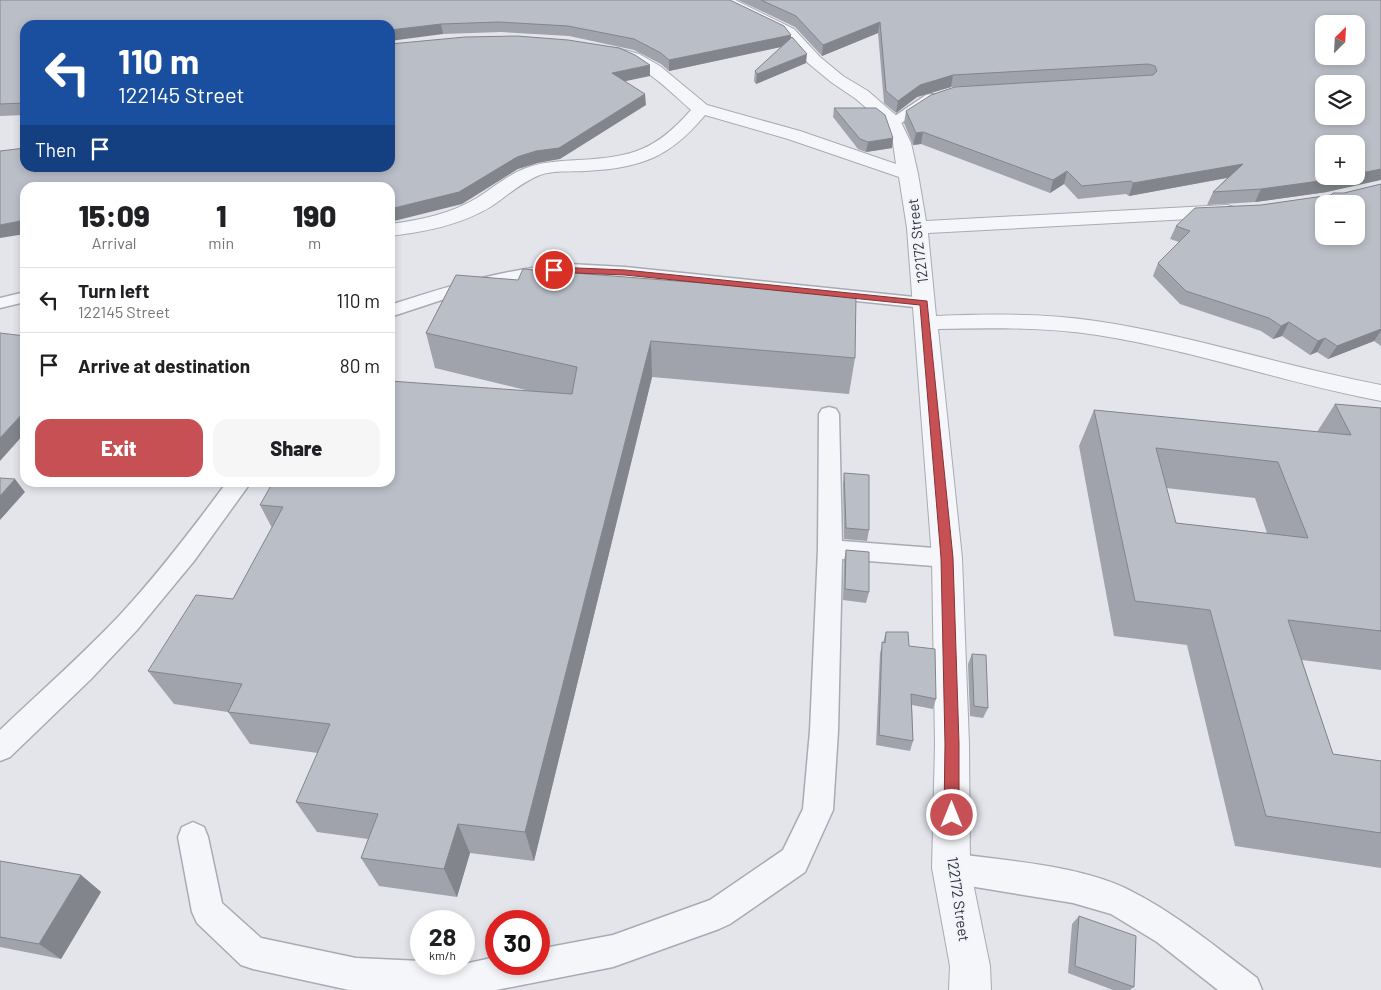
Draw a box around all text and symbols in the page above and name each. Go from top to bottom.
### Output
north arrow [1315,15,1365,65]
map controls [1315,15,1365,245]
text: 110 m [118,39,199,81]
icon: left [35,40,100,105]
button: layers [1315,75,1365,125]
text: 122145 Street [118,81,245,107]
icon: arrive [86,135,114,163]
button: + [1315,135,1365,185]
text: Then [35,138,76,161]
button: − [1315,195,1365,245]
text: 15:09 [78,197,150,233]
text: 1 [216,197,227,233]
text: 190 [293,197,337,233]
street label: 122172 Street [903,197,931,285]
text: Arrival [92,233,137,252]
text: min [208,233,234,252]
text: m [308,233,321,252]
pin [533,249,575,291]
icon: arrive [540,256,568,284]
text: Turn left [78,279,149,302]
icon: left [35,286,63,314]
text: 110 m [336,289,380,312]
text: 122145 Street [78,302,170,321]
icon: arrive [35,351,63,379]
text: Arrive at destination [78,354,250,377]
text: 80 m [340,354,380,377]
button: Exit [35,419,203,477]
button: Share [213,419,380,477]
position arrow [925,788,977,840]
street label: 122172 Street [944,855,974,943]
speed limit sign: 30 [485,910,550,975]
text: 28 [429,921,456,951]
text: km/h [429,948,456,962]

